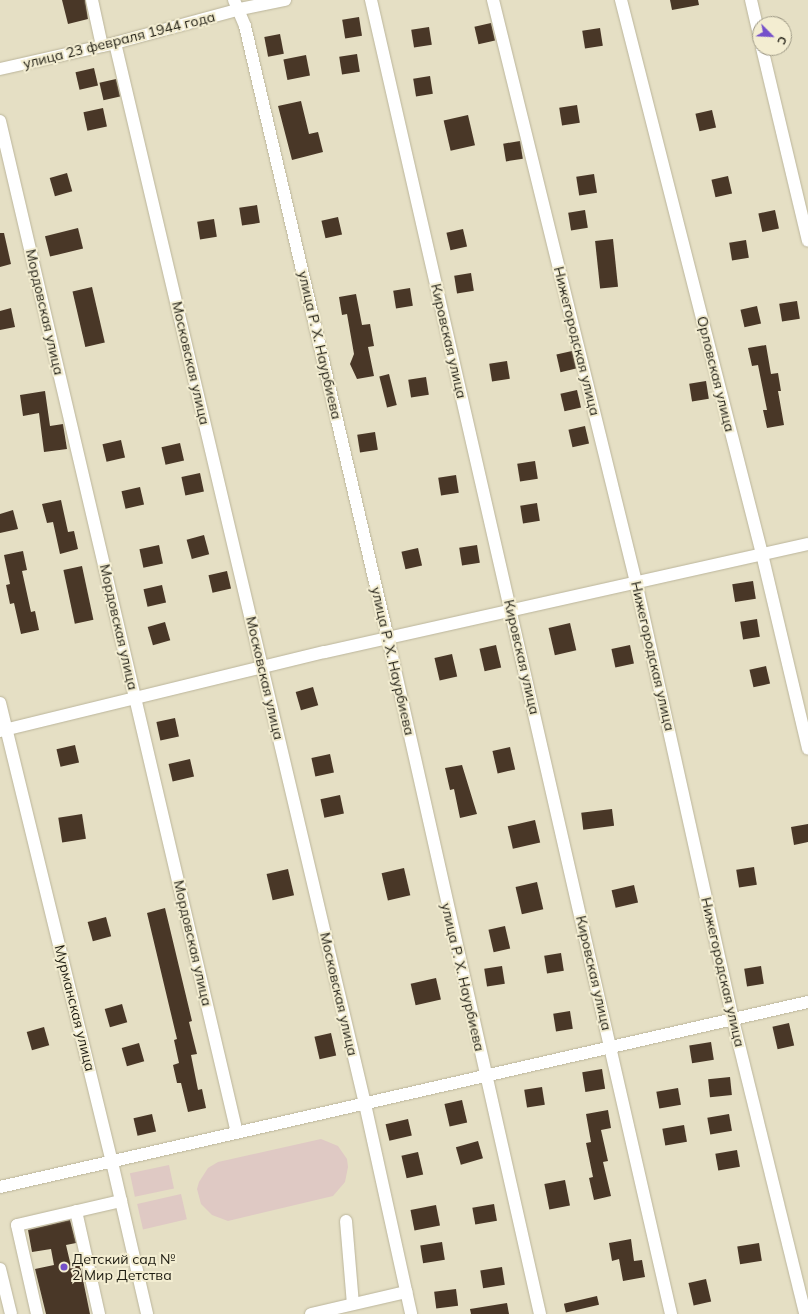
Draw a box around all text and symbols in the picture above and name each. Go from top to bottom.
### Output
street label: улица 23 февраля 1944 года [21,8,217,72]
north arrow [752,16,792,56]
text: С [774,34,790,47]
street label: Мордовская улица [22,248,68,376]
street label: Нижегородская улица [550,265,604,417]
street label: улица Р. Х. Наурбиева [295,269,345,421]
street label: Кировская улица [428,282,470,400]
street label: Московская улица [169,300,213,426]
street label: Орловская улица [693,314,739,434]
street label: Мордовская улица [96,563,142,691]
street label: Нижегородская улица [628,580,678,732]
street label: улица Р. Х. Наурбиева [368,585,418,737]
street label: Кировская улица [501,598,543,716]
street label: Московская улица [243,615,287,741]
street label: Мордовская улица [170,879,216,1007]
street label: Нижегородская улица [698,896,748,1048]
street label: улица Р. Х. Наурбиева [438,901,488,1053]
street label: Кировская улица [573,914,615,1032]
street label: Московская улица [317,931,361,1057]
street label: Мурманская улица [51,943,99,1073]
place label: Детский сад № 2 Мир Детства [72,1251,175,1284]
marker: Детский сад № 2 Мир Детства [59,1262,69,1272]

